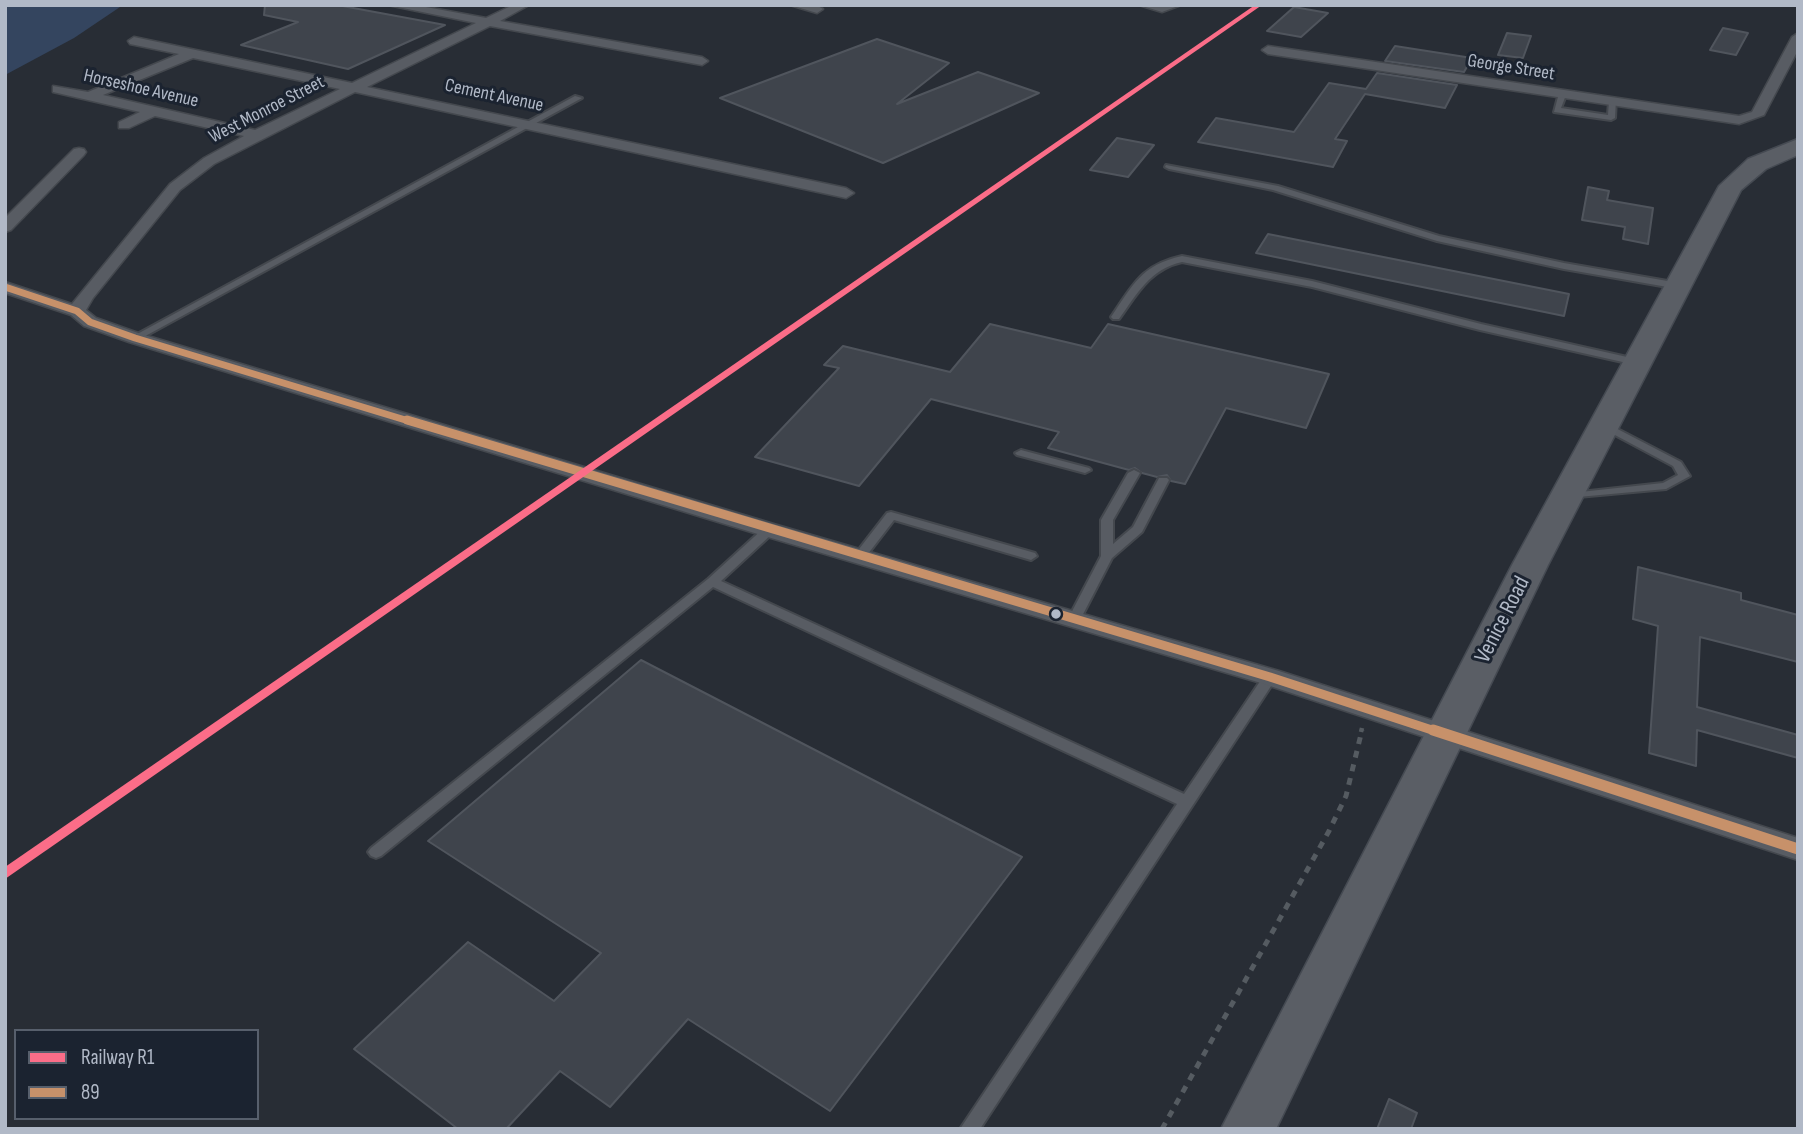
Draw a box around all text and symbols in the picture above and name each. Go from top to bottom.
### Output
street label: George Street [1466,50,1556,86]
street label: Horseshoe Avenue [81,65,201,113]
street label: West Monroe Street [206,71,328,149]
street label: Cement Avenue [443,74,545,118]
street label: Venice Road [1470,572,1536,668]
unlabelled marker [1049,607,1063,621]
legend [14,1029,259,1120]
text: Railway R1 [81,1045,154,1070]
text: 89 [81,1080,100,1105]

